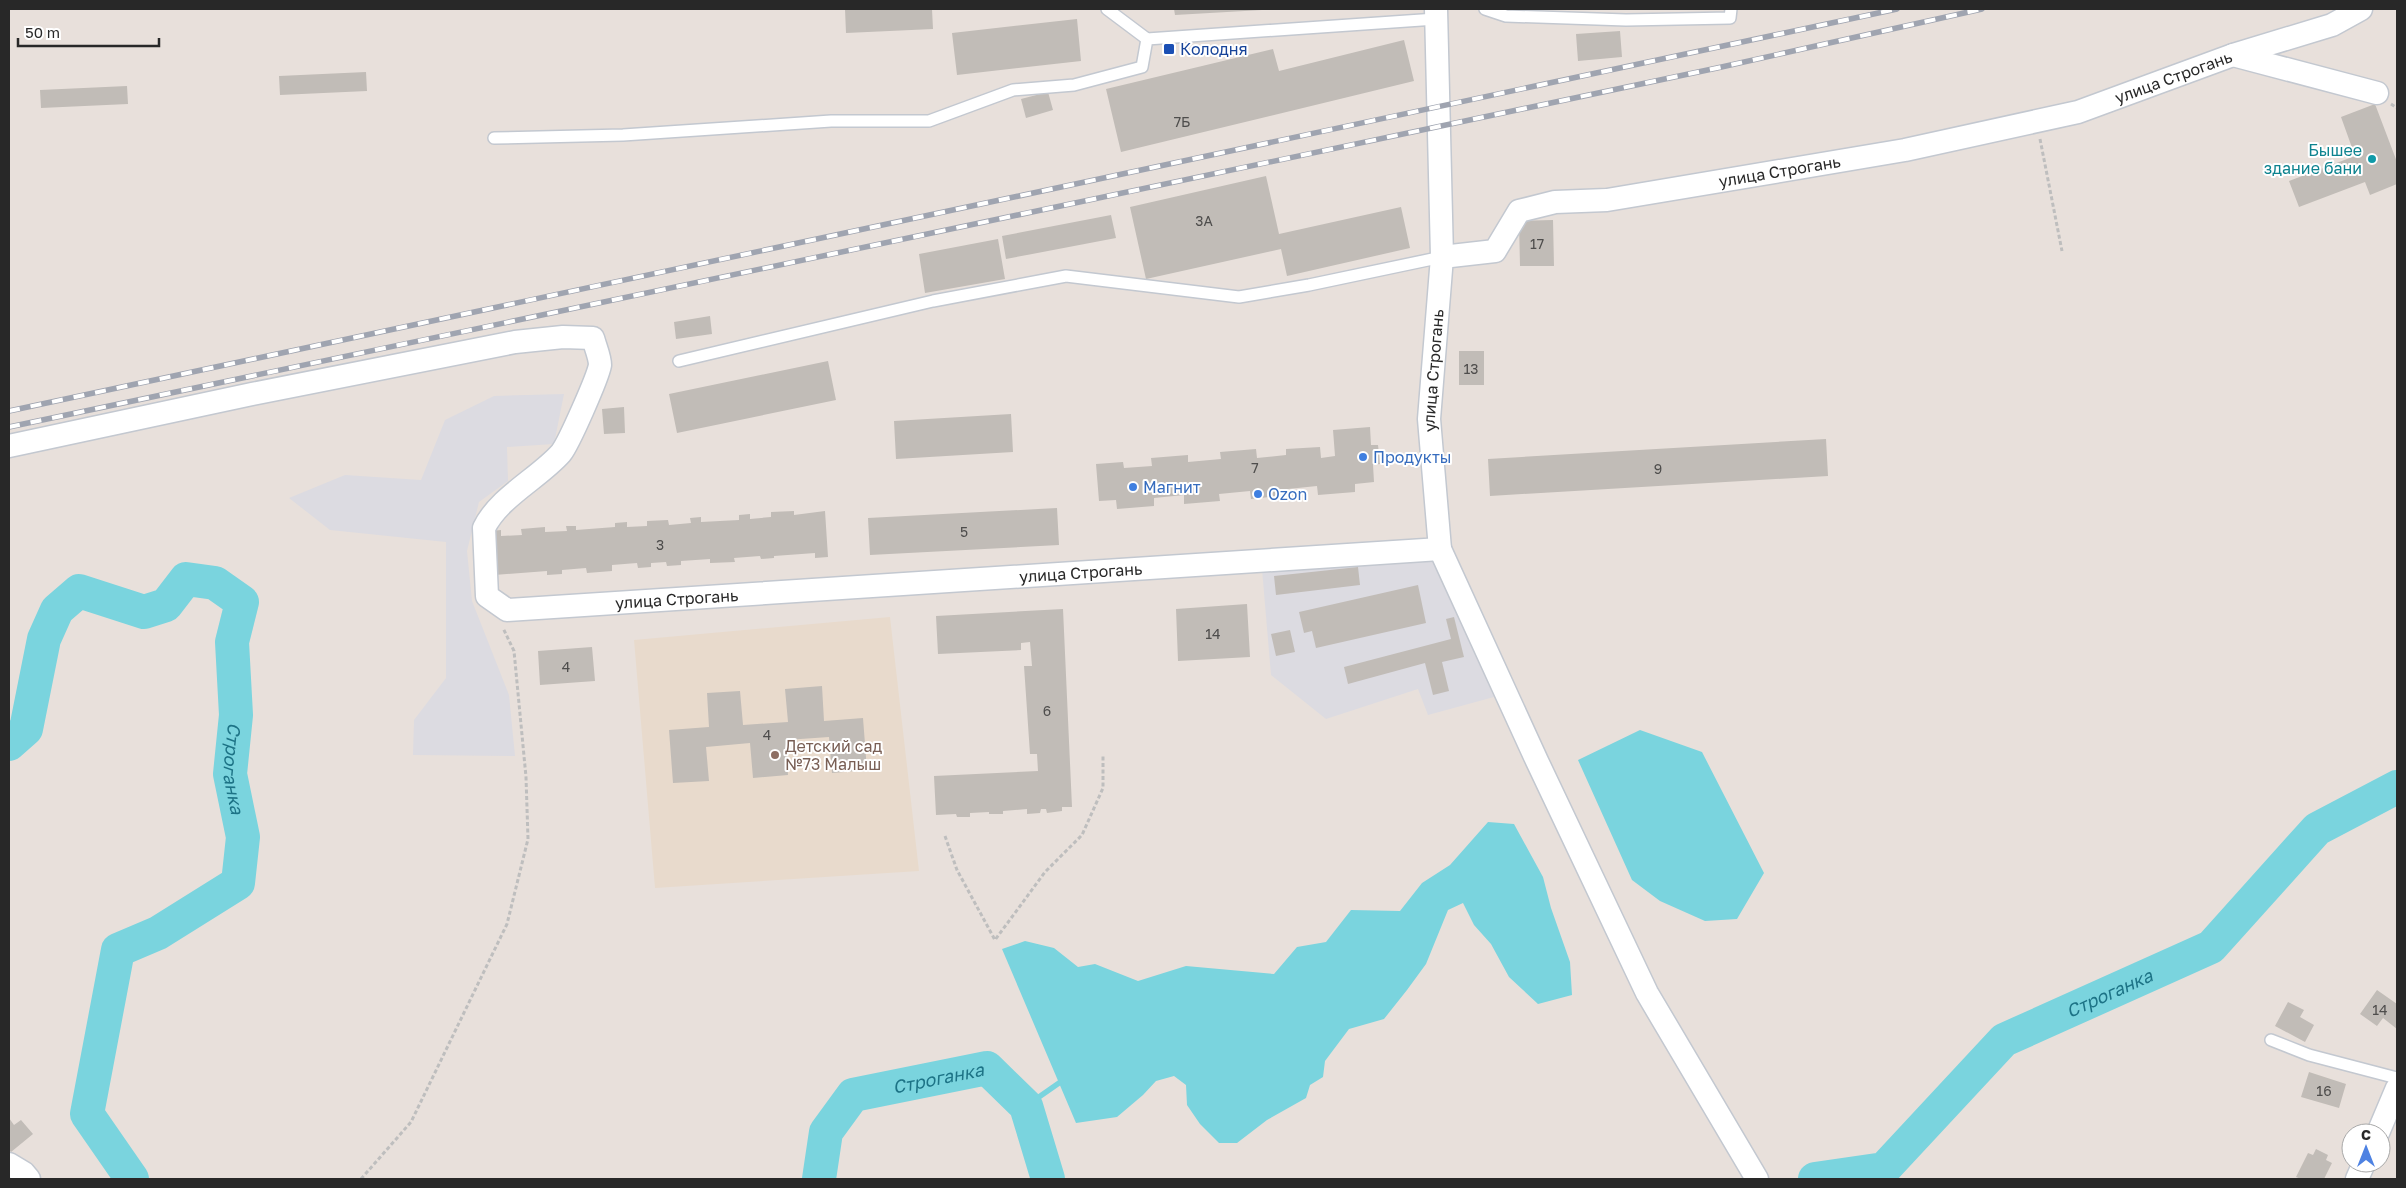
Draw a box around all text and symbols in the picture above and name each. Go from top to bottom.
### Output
scale bar [18,15,159,47]
text: 50 m [25,23,60,41]
place label: Колодня [1180,39,1248,59]
marker: Колодня [1162,42,1176,56]
street label: улица Строгань [2112,46,2235,108]
house number: 7Б [1174,113,1190,130]
place label: Бышее здание бани [2264,140,2362,178]
street label: улица Строгань [1717,151,1842,191]
marker: Бышее здание бани [2366,153,2378,165]
house number: 3А [1195,212,1213,229]
house number: 17 [1530,235,1544,252]
street label: улица Строгань [1419,308,1448,433]
house number: 13 [1464,360,1478,377]
place label: Продукты [1373,447,1451,467]
marker: Продукты [1357,451,1369,463]
house number: 7 [1251,459,1259,476]
house number: 9 [1654,460,1662,477]
place label: Магнит [1143,477,1201,497]
marker: Магнит [1127,481,1139,493]
place label: Ozon [1268,484,1307,504]
marker: Ozon [1252,488,1264,500]
house number: 5 [960,523,968,540]
house number: 3 [656,536,664,553]
street label: улица Строгань [1019,558,1143,586]
street label: улица Строгань [614,585,739,613]
house number: 14 [1205,625,1221,642]
house number: 4 [562,658,570,675]
house number: 6 [1043,702,1051,719]
water label: Строганка [219,722,249,817]
house number: 4 [763,726,771,743]
place label: Детский сад №73 Малыш [785,736,883,774]
marker: Детский сад №73 Малыш [769,749,781,761]
water label: Строганка [2062,964,2156,1022]
house number: 14 [2372,1001,2388,1018]
water label: Строганка [891,1058,986,1098]
house number: 16 [2316,1082,2332,1099]
north arrow [2341,1123,2391,1173]
text: С [2361,1126,2371,1143]

